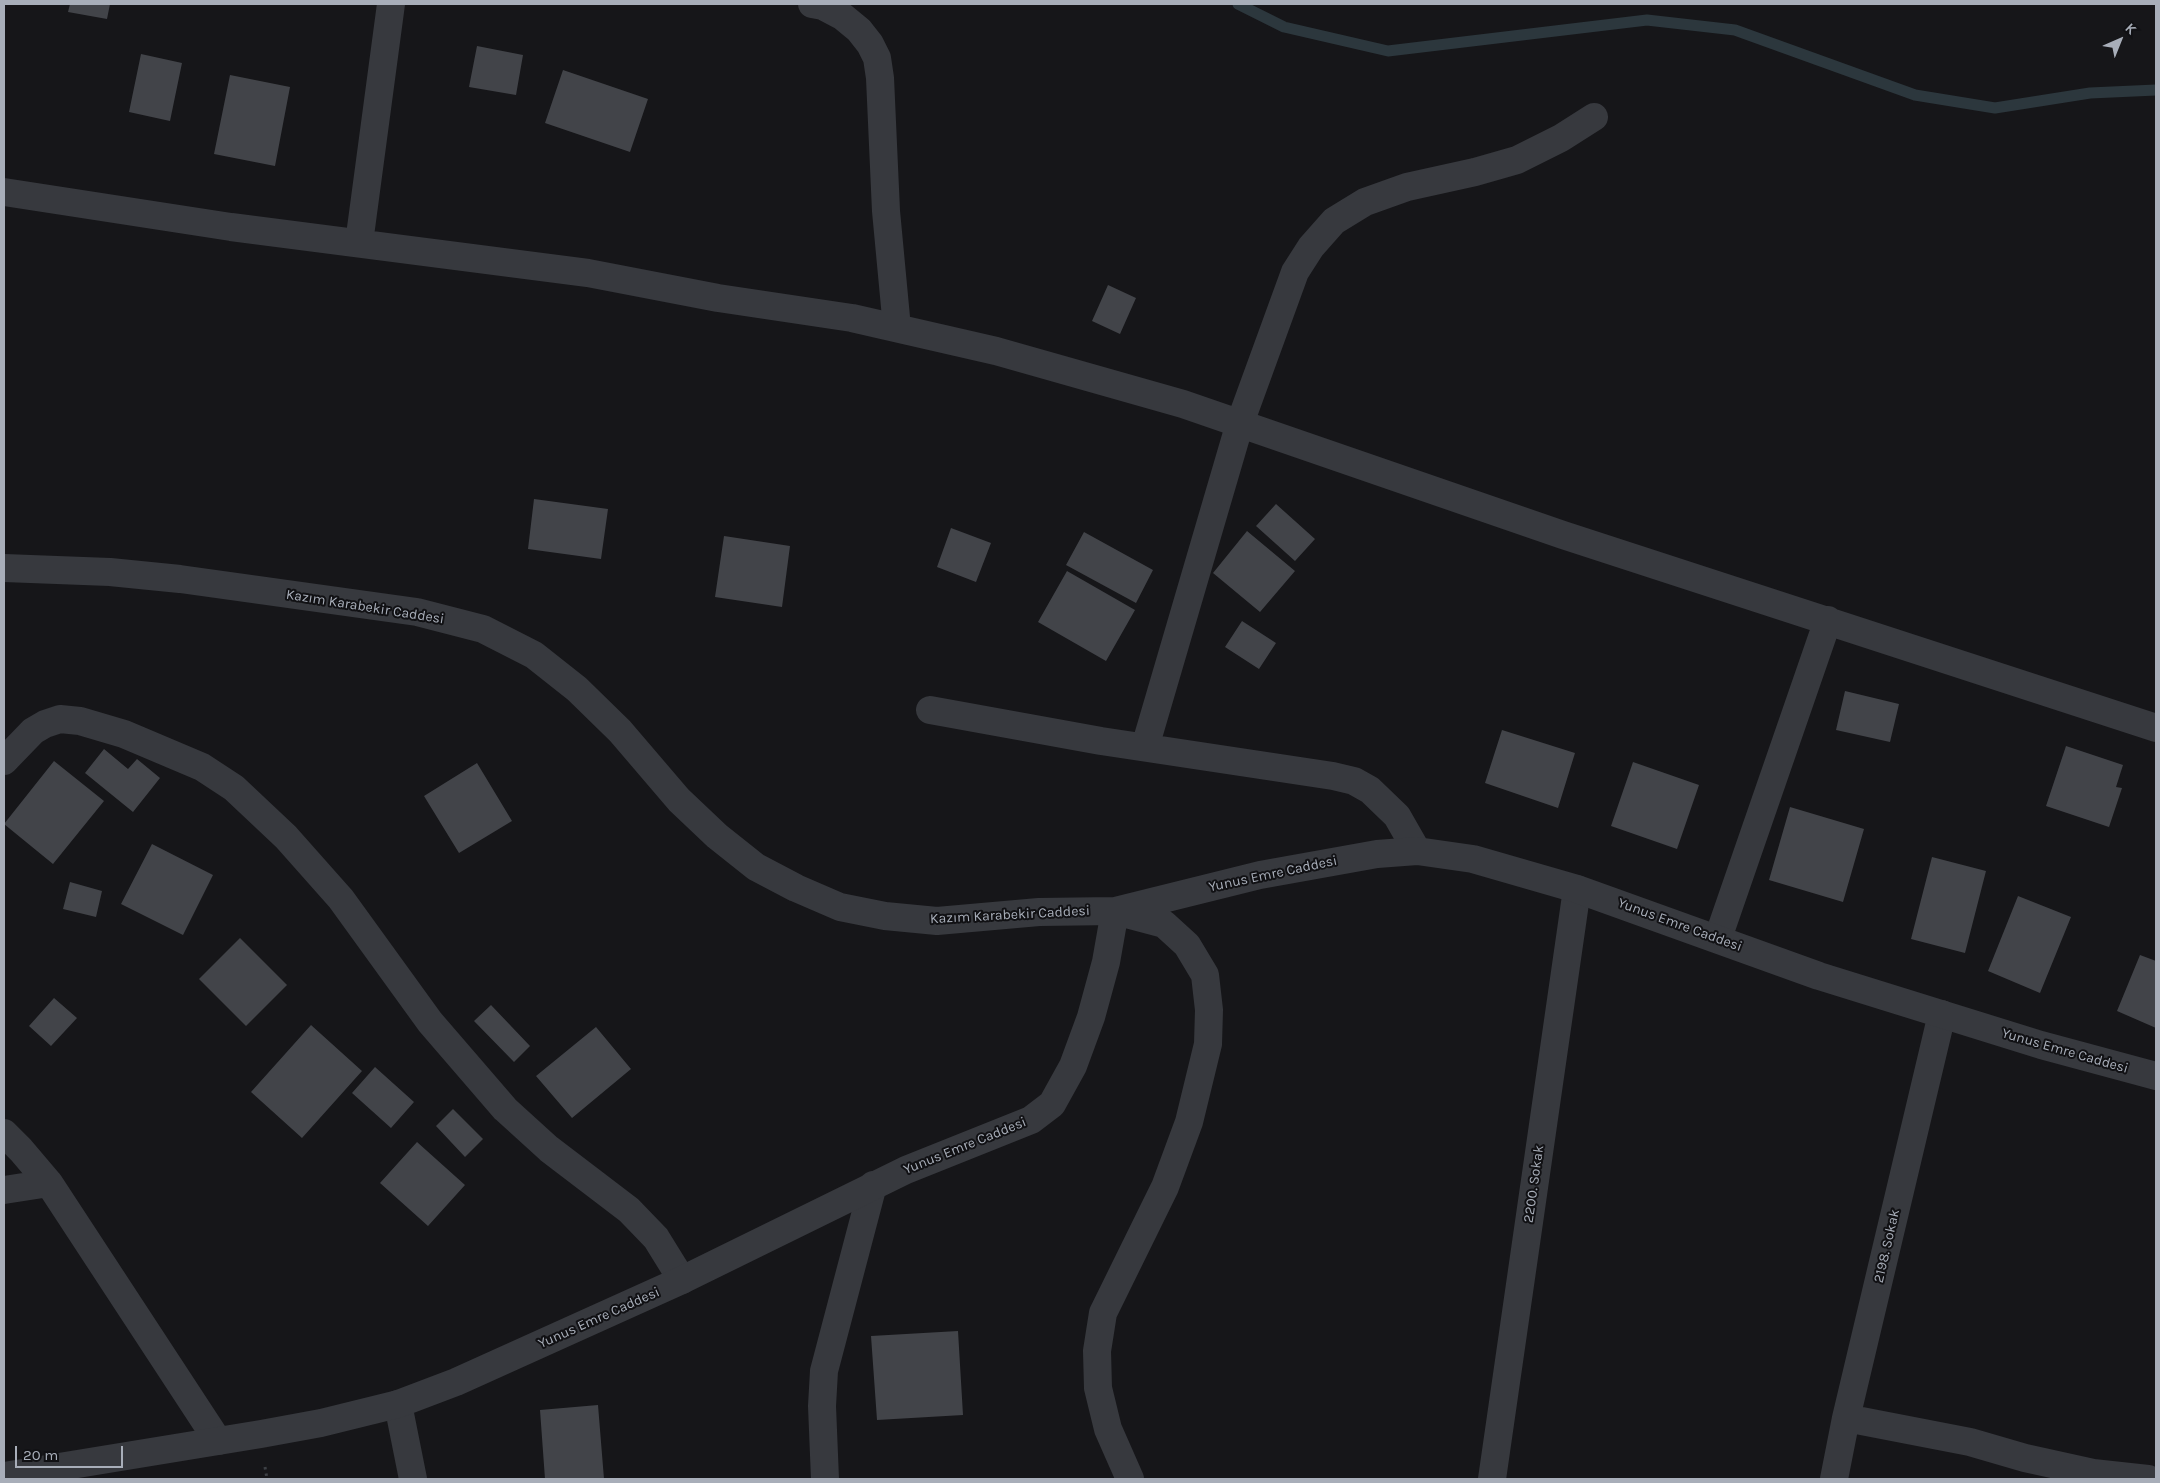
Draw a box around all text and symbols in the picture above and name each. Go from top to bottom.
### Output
north arrow [2095,15,2145,65]
text: K [2122,20,2140,38]
street label: Kazım Karabekir Caddesi [285,586,445,628]
street label: Yunus Emre Caddesi [1207,852,1339,896]
street label: Yunus Emre Caddesi [1616,895,1744,955]
street label: Kazım Karabekir Caddesi [930,902,1090,928]
street label: Yunus Emre Caddesi [2000,1025,2130,1077]
street label: Yunus Emre Caddesi [901,1114,1029,1178]
street label: 2200. Sokak [1520,1144,1548,1224]
street label: 2198. Sokak [1870,1208,1904,1284]
street label: Yunus Emre Caddesi [536,1284,662,1352]
scale bar [18,1436,125,1468]
text: 20 m [23,1446,58,1464]

